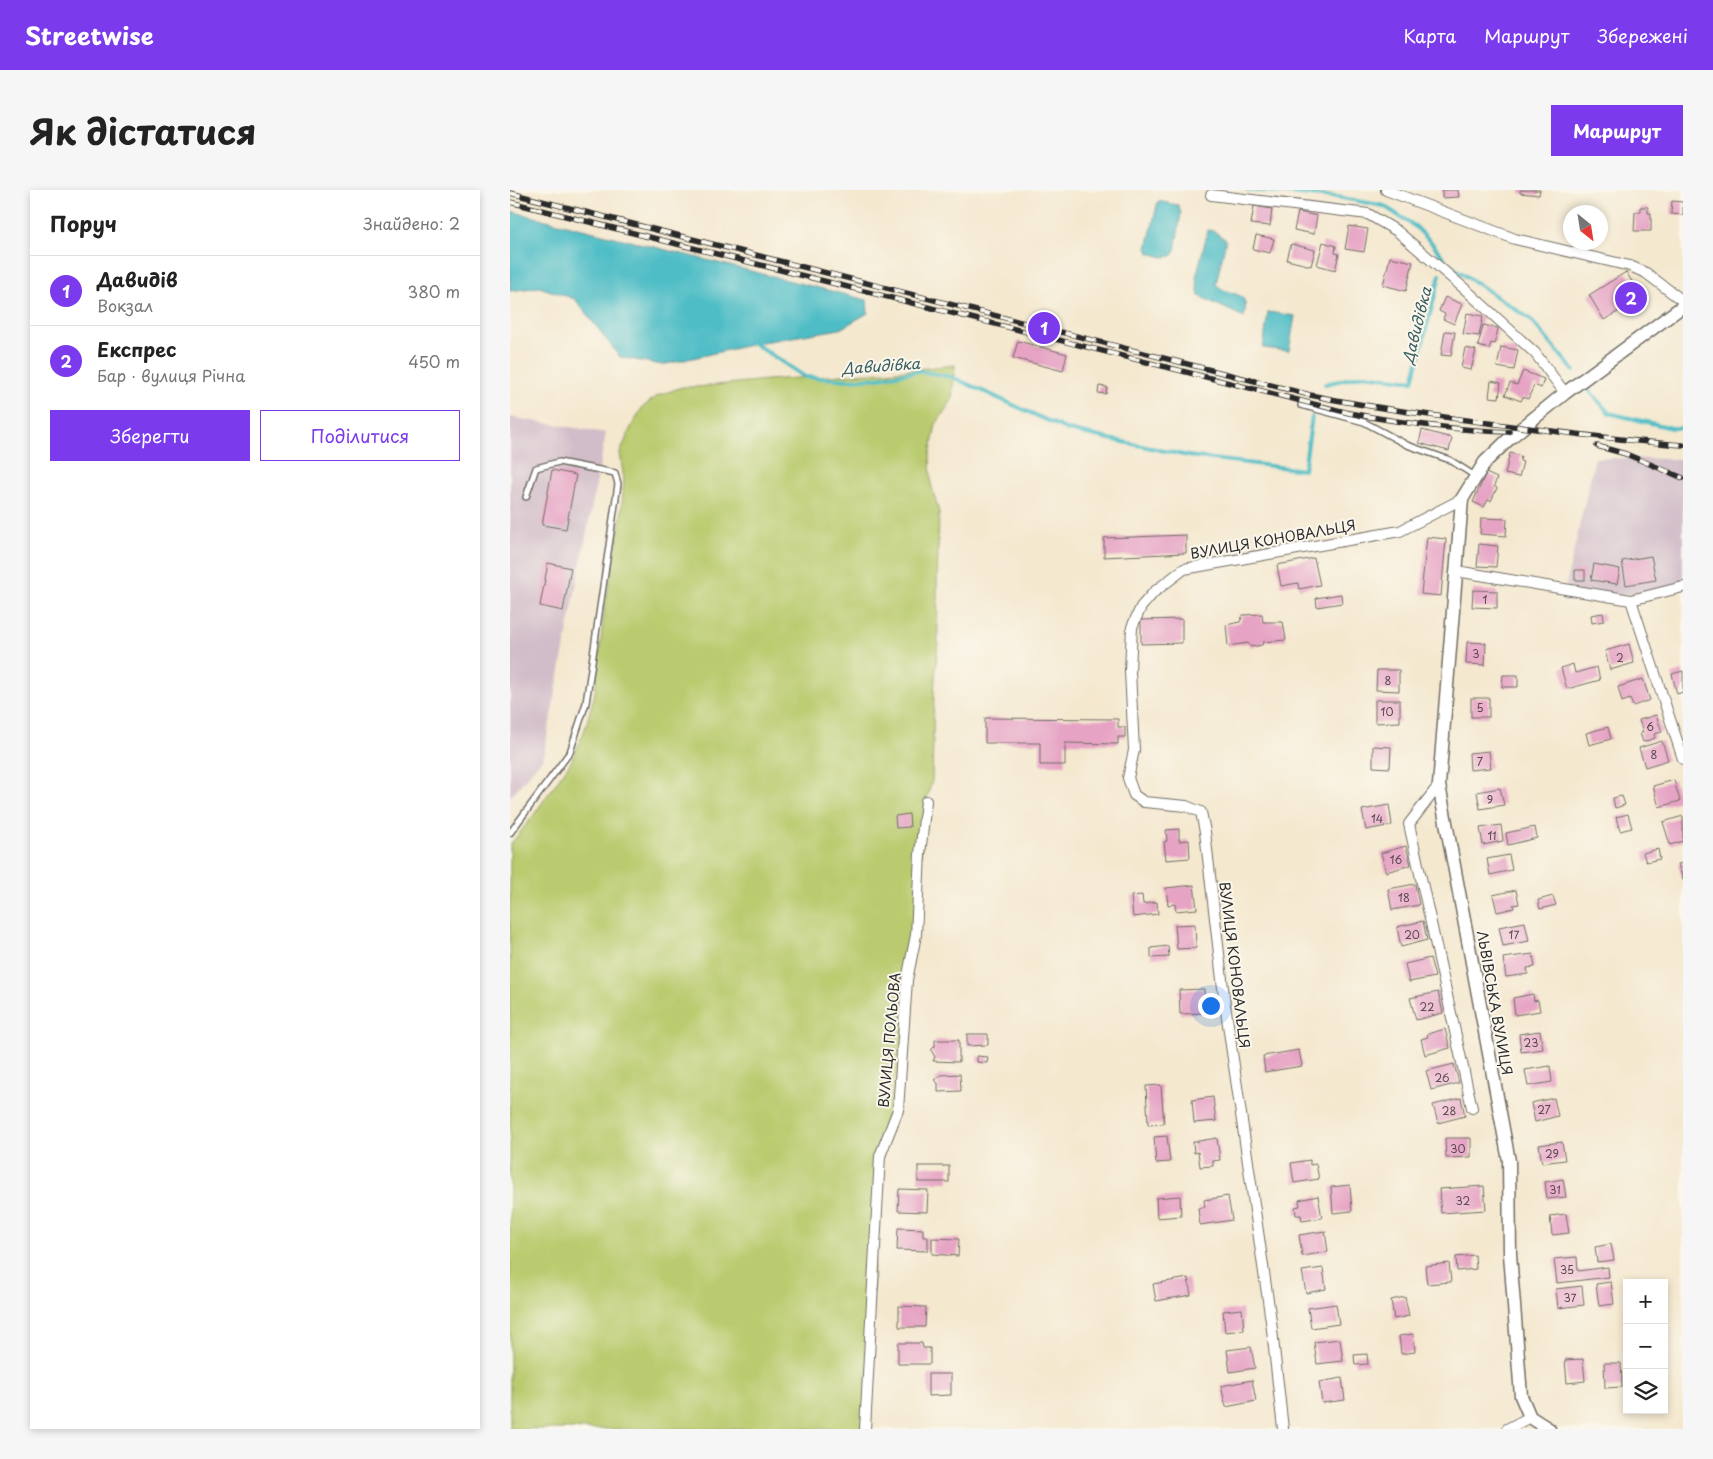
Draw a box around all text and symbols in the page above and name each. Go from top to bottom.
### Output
text: Streetwise [25,17,154,53]
text: Карта [1403,22,1456,49]
text: Маршрут [1484,22,1569,49]
text: Збережені [1597,22,1688,49]
text: Як дістатися [30,104,256,157]
button: Маршрут [1551,105,1683,156]
north arrow [1563,205,1608,250]
text: Поруч [50,207,117,239]
text: Знайдено: 2 [363,211,460,235]
text: Давидів [97,265,178,293]
text: 1 [62,279,70,303]
text: 380 m [408,279,460,303]
pin: 2 [1615,279,1647,317]
water label: Давидівка [1395,284,1437,368]
text: Вокзал [97,293,153,317]
pin: 1 [1028,309,1060,347]
text: Експрес [97,335,176,363]
text: 2 [60,349,72,373]
text: 450 m [408,349,460,373]
water label: Давидівка [839,351,921,379]
text: Бар · вулиця Річна [97,363,245,387]
button: Зберегти [50,410,250,461]
button: Поділитися [260,410,460,461]
street label: ВУЛИЦЯ КОНОВАЛЬЦЯ [1189,514,1357,564]
house number: 1 [1483,591,1488,608]
house number: 3 [1472,645,1480,662]
house number: 2 [1616,649,1624,666]
house number: 8 [1385,672,1392,689]
house number: 5 [1476,699,1484,716]
house number: 10 [1381,703,1393,720]
house number: 6 [1646,718,1654,735]
house number: 8 [1651,746,1658,763]
house number: 7 [1477,753,1483,770]
house number: 9 [1487,791,1493,808]
house number: 14 [1371,810,1383,827]
house number: 11 [1487,827,1497,844]
house number: 16 [1390,851,1403,868]
street label: ВУЛИЦЯ КОНОВАЛЬЦЯ [1214,880,1256,1050]
house number: 18 [1398,889,1410,906]
house number: 20 [1404,926,1420,943]
house number: 17 [1509,926,1520,943]
street label: ЛЬВІВСЬКА ВУЛИЦЯ [1472,929,1518,1077]
street label: ВУЛИЦЯ ПОЛЬОВА [873,971,905,1109]
your location [1198,993,1224,1019]
house number: 22 [1420,998,1434,1015]
house number: 23 [1524,1034,1538,1051]
house number: 26 [1434,1069,1450,1086]
house number: 27 [1537,1101,1551,1118]
house number: 28 [1442,1102,1456,1119]
house number: 30 [1450,1140,1466,1157]
house number: 29 [1545,1145,1559,1162]
house number: 31 [1549,1181,1561,1198]
house number: 32 [1456,1192,1471,1209]
house number: 35 [1560,1261,1574,1278]
map controls [1623,1279,1668,1414]
button: + [1623,1279,1668,1324]
house number: 37 [1564,1289,1577,1306]
button: − [1623,1324,1668,1369]
button: layers [1623,1369,1668,1414]

